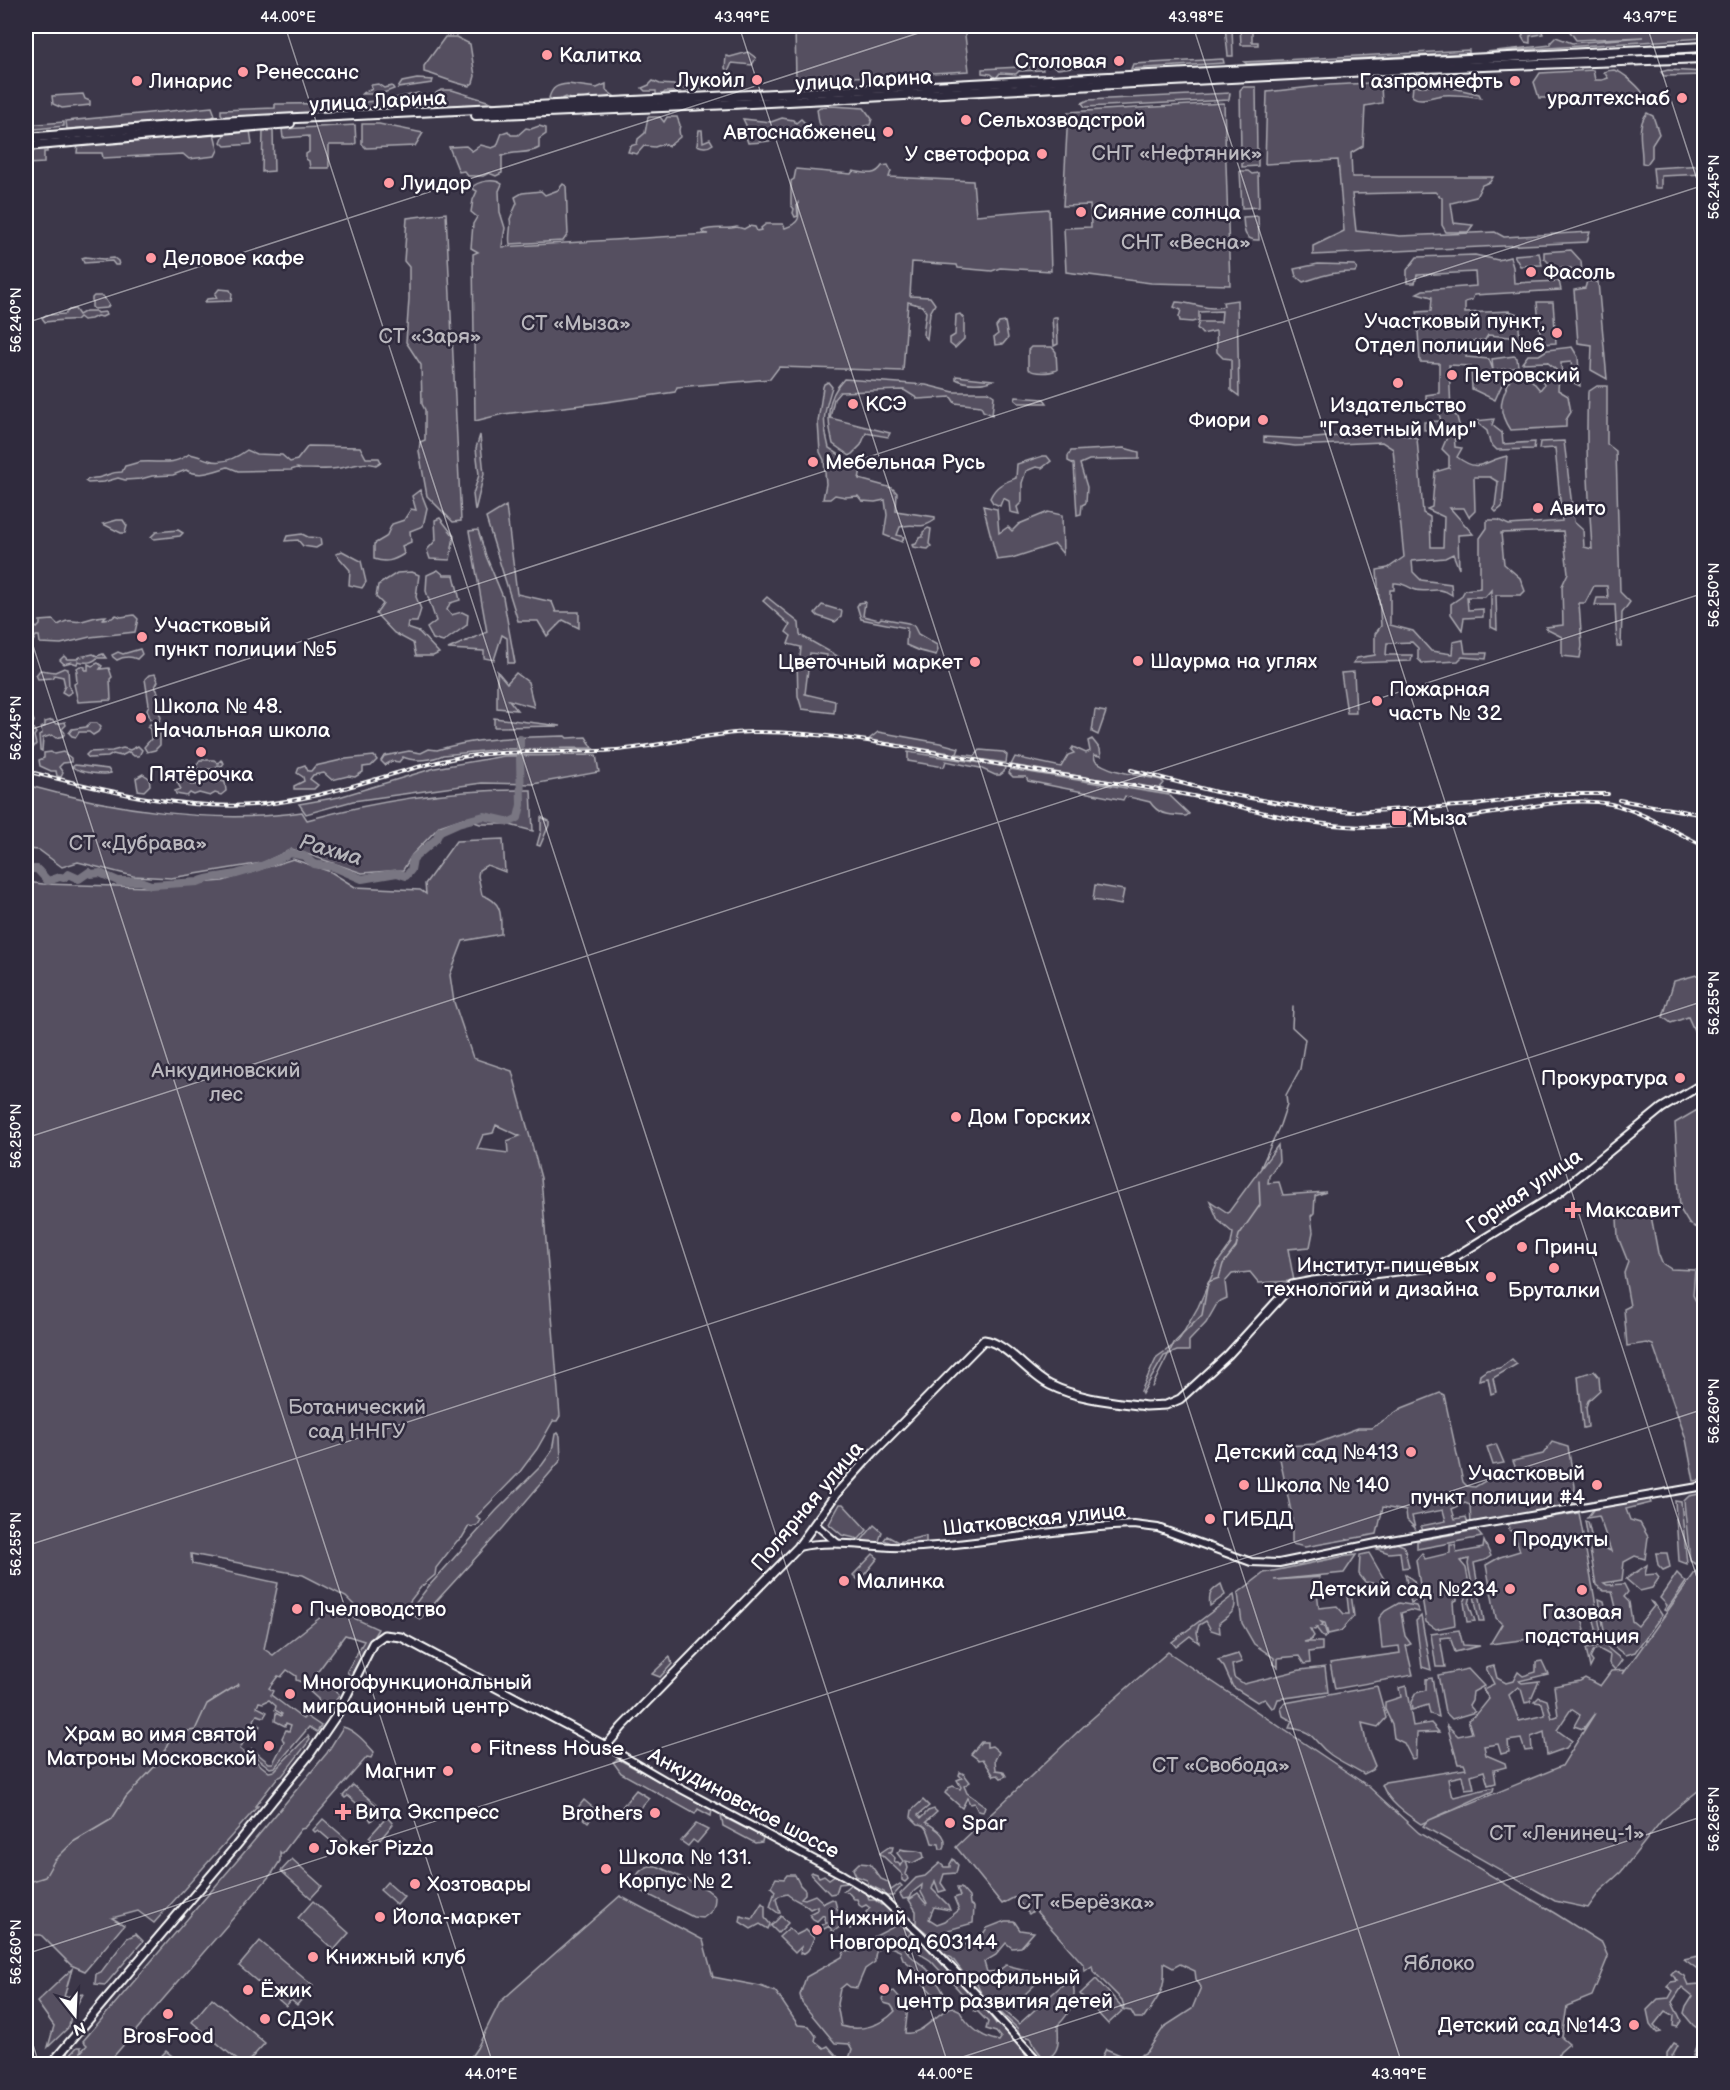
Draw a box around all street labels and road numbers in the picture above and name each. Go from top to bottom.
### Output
street label: улица Ларина [795,64,934,97]
street label: улица Ларина [309,85,448,118]
street label: Горная улица [1462,1143,1587,1239]
street label: Полярная улица [746,1436,869,1576]
street label: Шатковская улица [941,1497,1128,1542]
street label: Анкудиновское шоссе [643,1742,844,1865]

